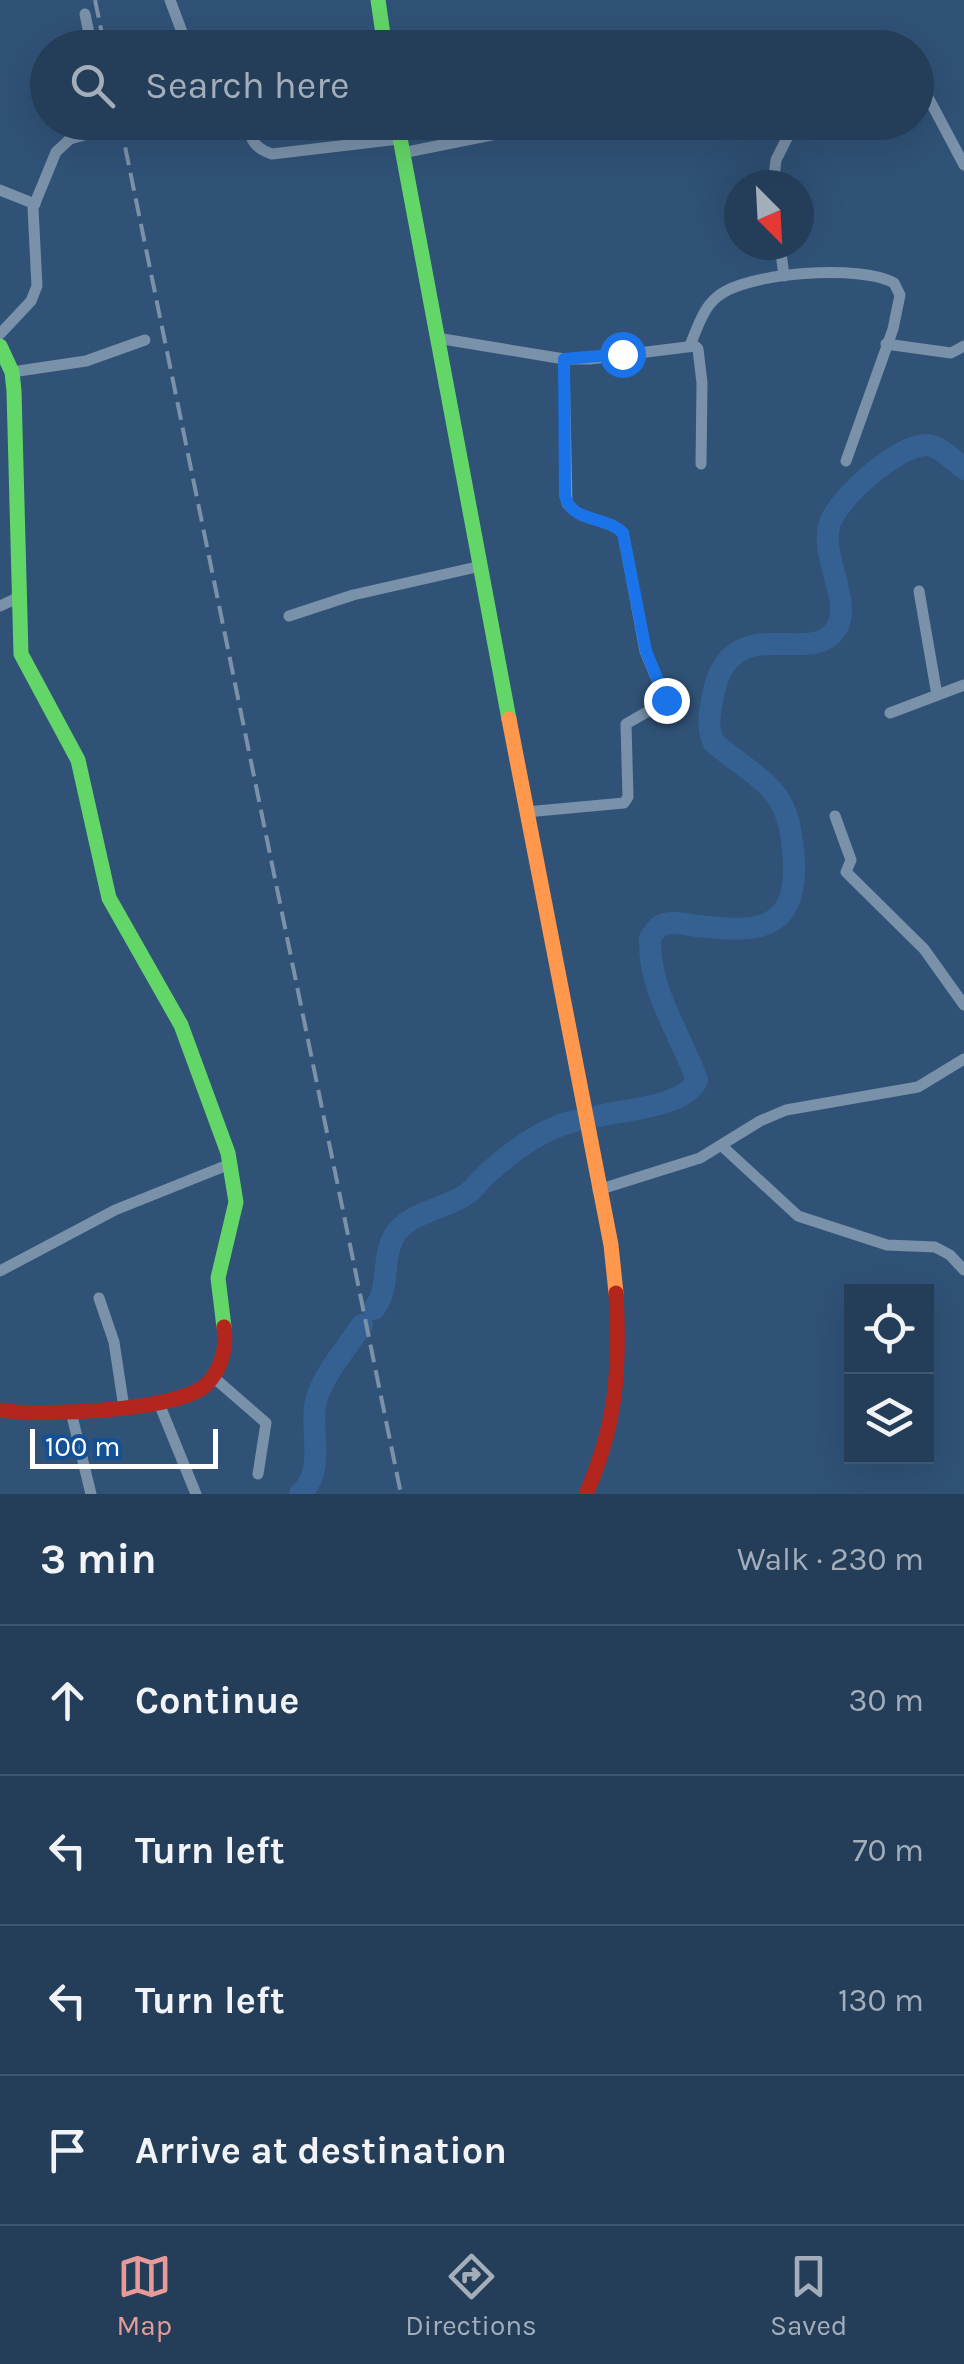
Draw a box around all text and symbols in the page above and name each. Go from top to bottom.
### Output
search box [30,30,934,140]
icon: search [65,58,120,113]
text: Search here [145,63,349,108]
north arrow [724,170,814,260]
route start [600,332,646,378]
route end [644,678,690,724]
map controls [844,1284,934,1464]
button: locate [844,1284,934,1374]
button: layers [844,1374,934,1464]
scale bar [30,1424,218,1468]
text: 100 m [45,1430,120,1463]
text: 3 min [40,1534,157,1584]
text: Walk · 230 m [737,1541,924,1578]
icon: ahead [40,1673,95,1728]
text: Continue [135,1678,299,1723]
text: 30 m [849,1682,924,1719]
icon: left [40,1823,95,1878]
text: Turn left [135,1828,285,1873]
text: 70 m [852,1832,924,1869]
icon: left [40,1973,95,2028]
text: Turn left [135,1978,285,2023]
text: 130 m [838,1982,924,2019]
icon: arrive [40,2123,95,2178]
text: Arrive at destination [135,2128,507,2173]
tab: Map [117,2249,172,2342]
tab: Directions [405,2249,537,2342]
tab: Saved [770,2249,847,2342]

